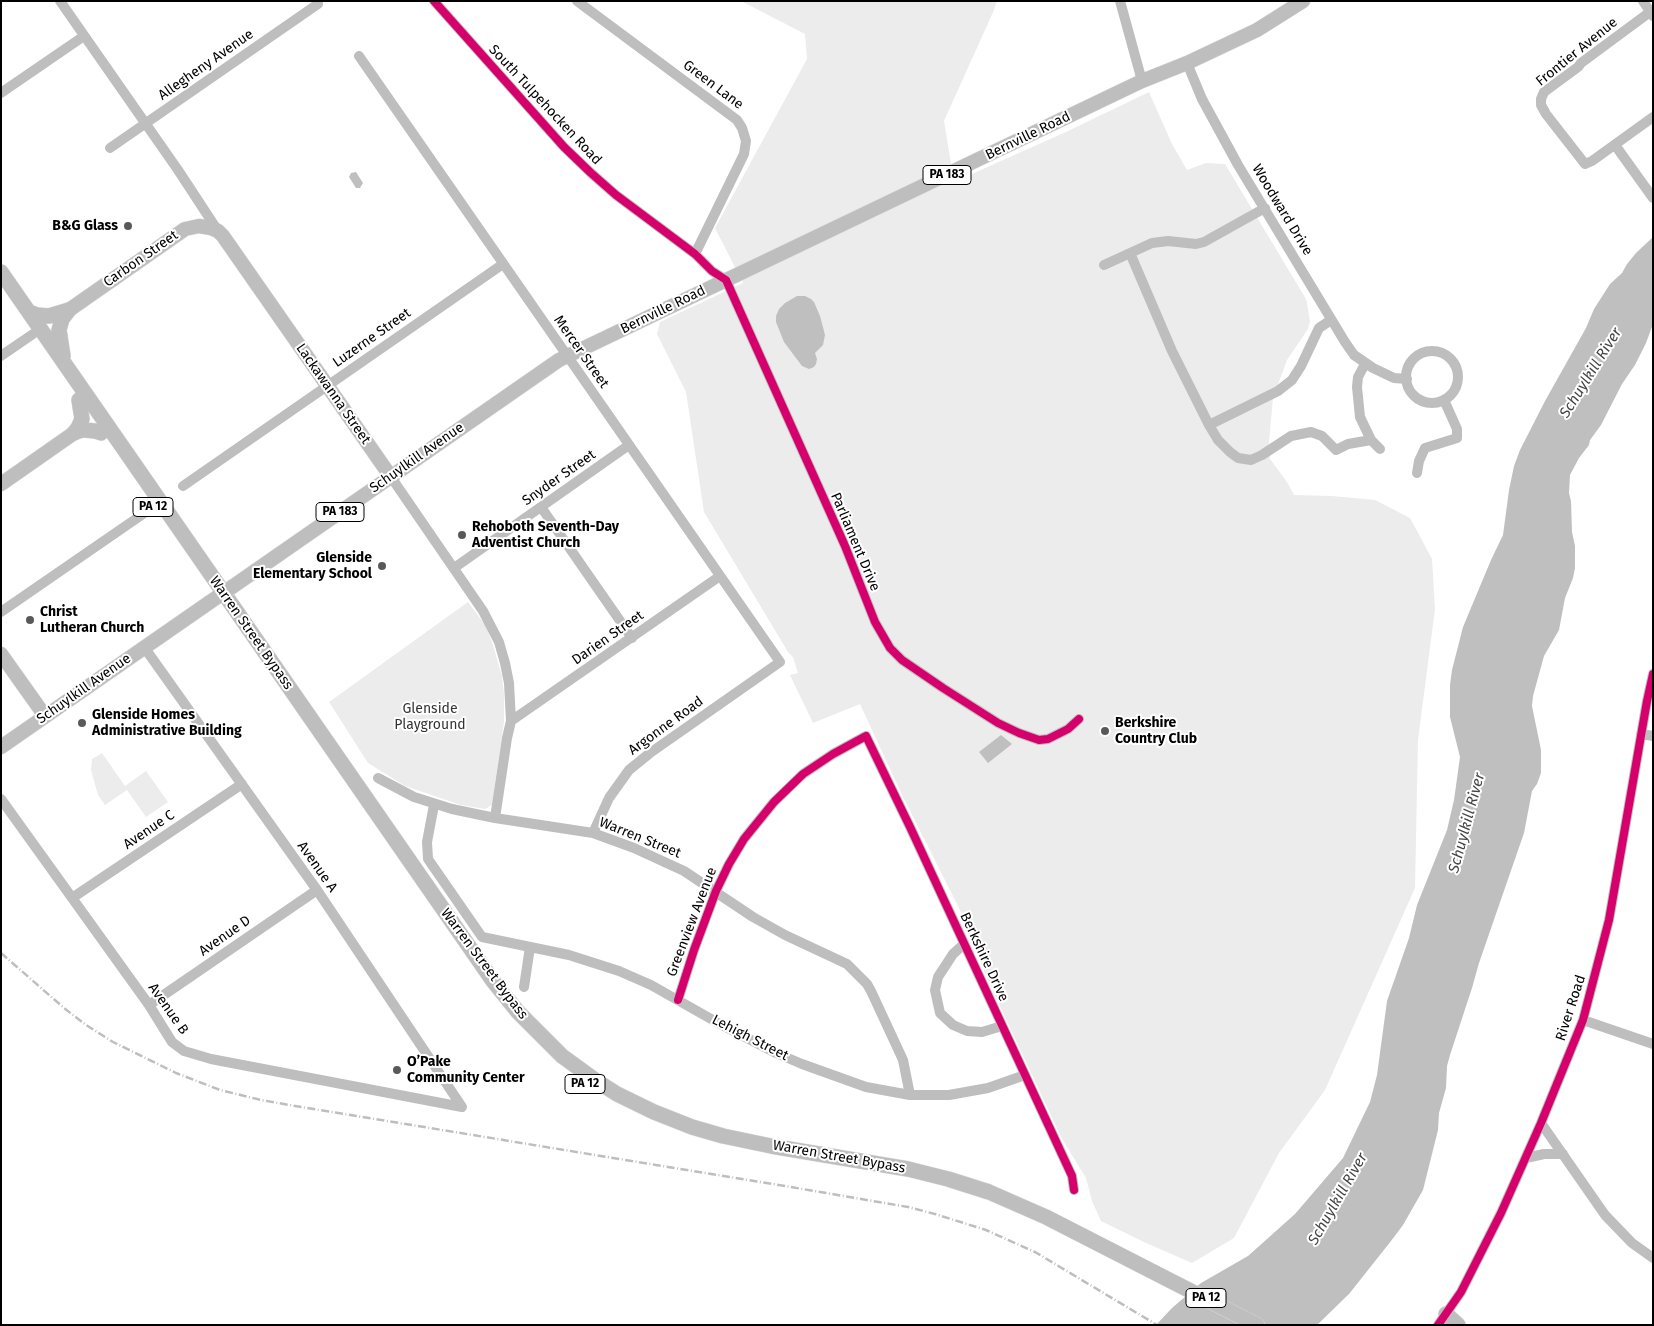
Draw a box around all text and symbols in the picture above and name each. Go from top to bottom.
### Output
street label: Frontier Avenue [1533,14,1621,90]
street label: Allegheny Avenue [155,26,257,104]
street label: South Tulpehocken Road [485,42,605,168]
street label: Green Lane [679,57,747,113]
street label: Bernville Road [983,108,1073,164]
street label: Woodward Drive [1248,161,1316,259]
road number: PA 183 [923,166,971,184]
place label: B&G Glass [52,218,118,234]
marker: B&G Glass [122,220,134,232]
street label: Carbon Street [101,227,181,291]
street label: Bernville Road [618,282,708,338]
street label: Luzerne Street [330,305,414,371]
street label: Mercer Street [550,313,612,391]
water label: Schuylkill River [1556,325,1626,421]
street label: Lackawanna Street [292,341,374,447]
street label: Schuylkill Avenue [367,419,467,497]
street label: Snyder Street [519,447,599,509]
street label: Parliament Drive [827,490,883,594]
road number: PA 12 [133,498,173,516]
road number: PA 183 [316,502,364,522]
place label: Rehoboth Seventh-Day Adventist Church [472,519,619,552]
marker: Rehoboth Seventh-Day Adventist Church [456,529,468,541]
place label: Glenside Elementary School [253,550,372,582]
marker: Glenside Elementary School [376,560,388,572]
street label: Warren Street Bypass [206,573,296,693]
place label: Christ Lutheran Church [40,604,144,636]
street label: Darien Street [569,607,647,669]
marker: Christ Lutheran Church [24,614,36,626]
street label: Schuylkill Avenue [34,650,134,728]
street label: Argonne Road [625,693,707,759]
park label: Glenside Playground [394,701,466,734]
place label: Glenside Homes Administrative Building [92,707,242,740]
place label: Berkshire Country Club [1115,715,1197,748]
marker: Glenside Homes Administrative Building [76,717,88,729]
marker: Berkshire Country Club [1099,725,1111,737]
water label: Schuylkill River [1445,771,1489,875]
street label: Avenue C [120,807,178,853]
street label: Warren Street [597,814,683,862]
street label: Avenue A [293,838,341,896]
street label: Greenview Avenue [663,865,721,979]
street label: Warren Street Bypass [437,905,531,1023]
street label: Berkshire Drive [956,910,1012,1004]
street label: Avenue D [196,912,254,960]
street label: River Road [1552,973,1590,1043]
street label: Avenue B [144,980,192,1038]
street label: Lehigh Street [709,1012,791,1064]
place label: O’Pake Community Center [407,1054,525,1086]
marker: O’Pake Community Center [391,1064,403,1076]
road number: PA 12 [565,1074,605,1094]
street label: Warren Street Bypass [771,1137,907,1177]
water label: Schuylkill River [1304,1150,1372,1248]
road number: PA 12 [1186,1289,1226,1308]

